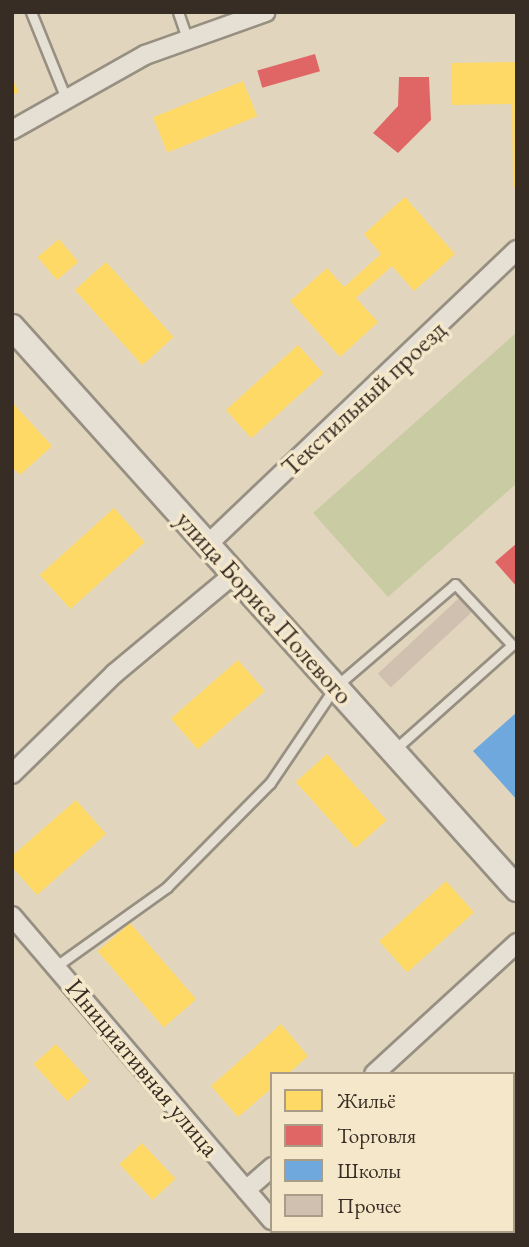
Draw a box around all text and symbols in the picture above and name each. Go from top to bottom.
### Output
street label: Текстильный проезд [275,315,453,483]
street label: улица Бориса Полевого [169,505,359,711]
street label: Инициативная улица [59,973,225,1163]
legend [270,1072,515,1233]
text: Жильё [337,1087,396,1114]
text: Торговля [337,1122,416,1149]
text: Школы [337,1157,401,1184]
text: Прочее [337,1192,401,1219]

